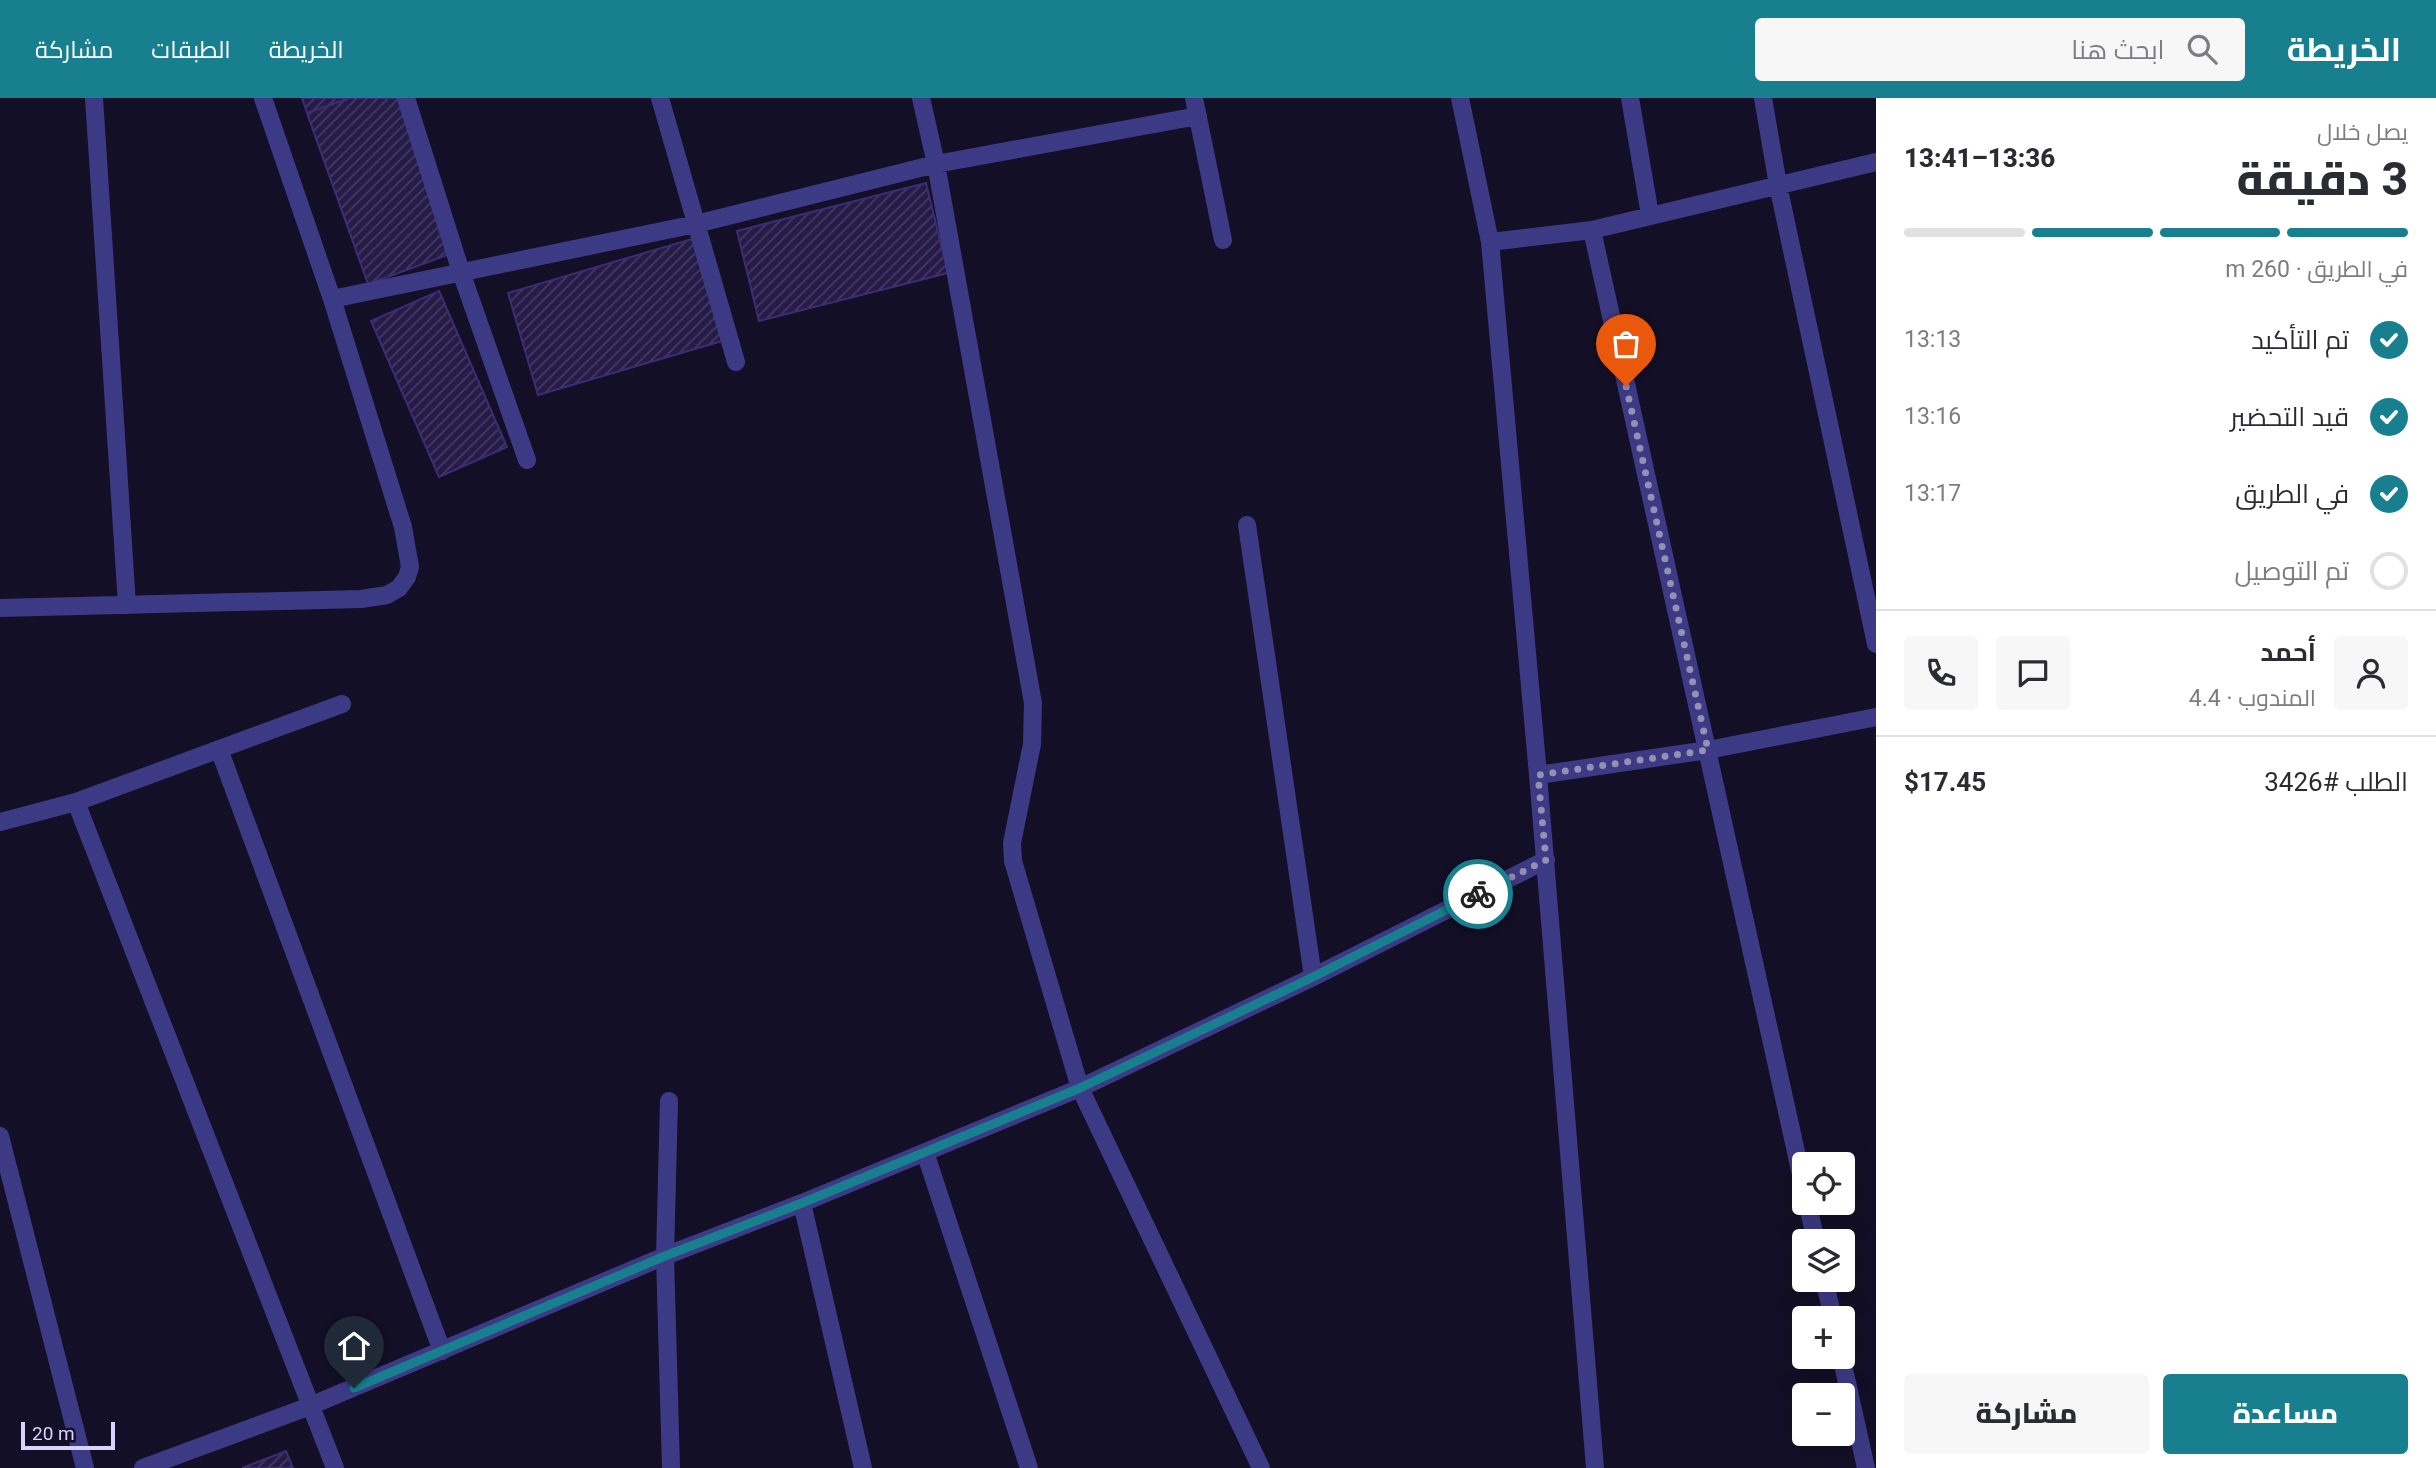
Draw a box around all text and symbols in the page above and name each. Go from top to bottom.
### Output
search box [1755,18,2245,81]
icon: search [2183,30,2221,68]
text: الخريطة [2287,30,2401,69]
text: ابحث هنا [2071,35,2165,65]
text: مشاركة [35,36,113,64]
text: الطبقات [151,36,231,64]
text: الخريطة [269,36,344,64]
text: يصل خلال [2317,119,2408,146]
text: 13:36–13:41 [1904,143,2055,173]
text: 3 دقيقة [2236,152,2408,206]
text: في الطريق · 260 m [2225,256,2408,283]
pin [1596,314,1656,386]
icon: check [2370,321,2408,359]
icon: bag [1607,325,1645,363]
text: تم التأكيد [2251,325,2349,355]
text: 13:13 [1904,326,1961,353]
icon: check [2370,398,2408,436]
text: قيد التحضير [2230,402,2349,432]
text: 13:16 [1904,403,1961,430]
icon: check [2370,475,2408,513]
text: في الطريق [2235,479,2349,509]
text: 13:17 [1904,480,1961,507]
text: تم التوصيل [2235,556,2349,586]
button: phone [1904,636,1978,710]
button: chat [1996,636,2070,710]
button: person [2334,636,2408,710]
text: أحمد [2260,637,2316,667]
text: المندوب · 4.4 [2189,685,2316,712]
text: $17.45 [1904,767,1986,797]
text: الطلب #3426 [2264,767,2408,797]
courier [1443,859,1513,929]
icon: bike [1459,875,1497,913]
map controls [1792,1152,1855,1446]
button: locate [1792,1152,1855,1215]
button: layers [1792,1229,1855,1292]
button: + [1792,1306,1855,1369]
pin [324,1316,384,1388]
icon: home [335,1327,373,1365]
button: مشاركة [1904,1374,2149,1454]
button: مساعدة [2163,1374,2408,1454]
button: − [1792,1383,1855,1446]
scale bar [21,1419,116,1451]
text: 20 m [32,1422,75,1445]

